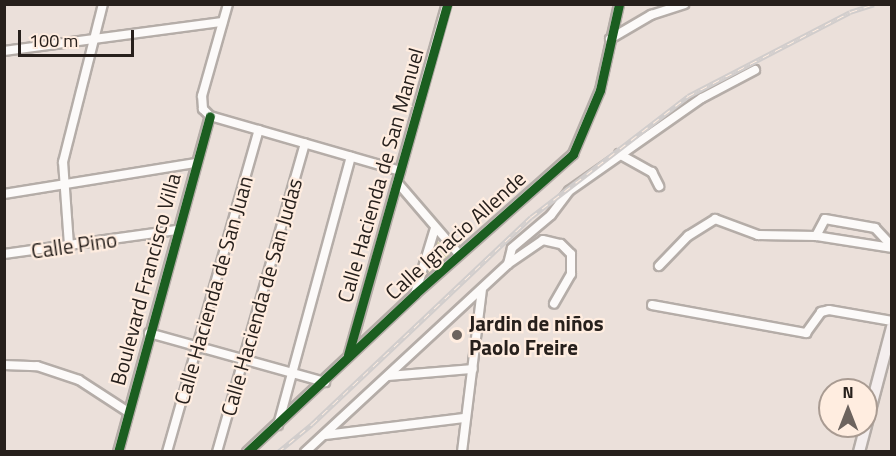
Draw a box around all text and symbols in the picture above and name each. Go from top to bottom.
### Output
scale bar [21,18,136,56]
text: 100 m [29,27,78,54]
street label: Calle Hacienda de San Manuel [332,45,428,305]
street label: Calle Ignacio Allende [380,166,530,304]
street label: Boulevard Francisco Villa [105,170,185,388]
street label: Calle Hacienda de San Juan [168,173,258,407]
street label: Calle Hacienda de San Judas [215,175,307,419]
street label: Calle Pino [30,227,118,263]
place label: Jardin de niños Paolo Freire [469,310,604,360]
marker: Jardin de niños Paolo Freire [450,328,464,342]
north arrow [818,378,878,438]
text: N [842,380,854,404]

